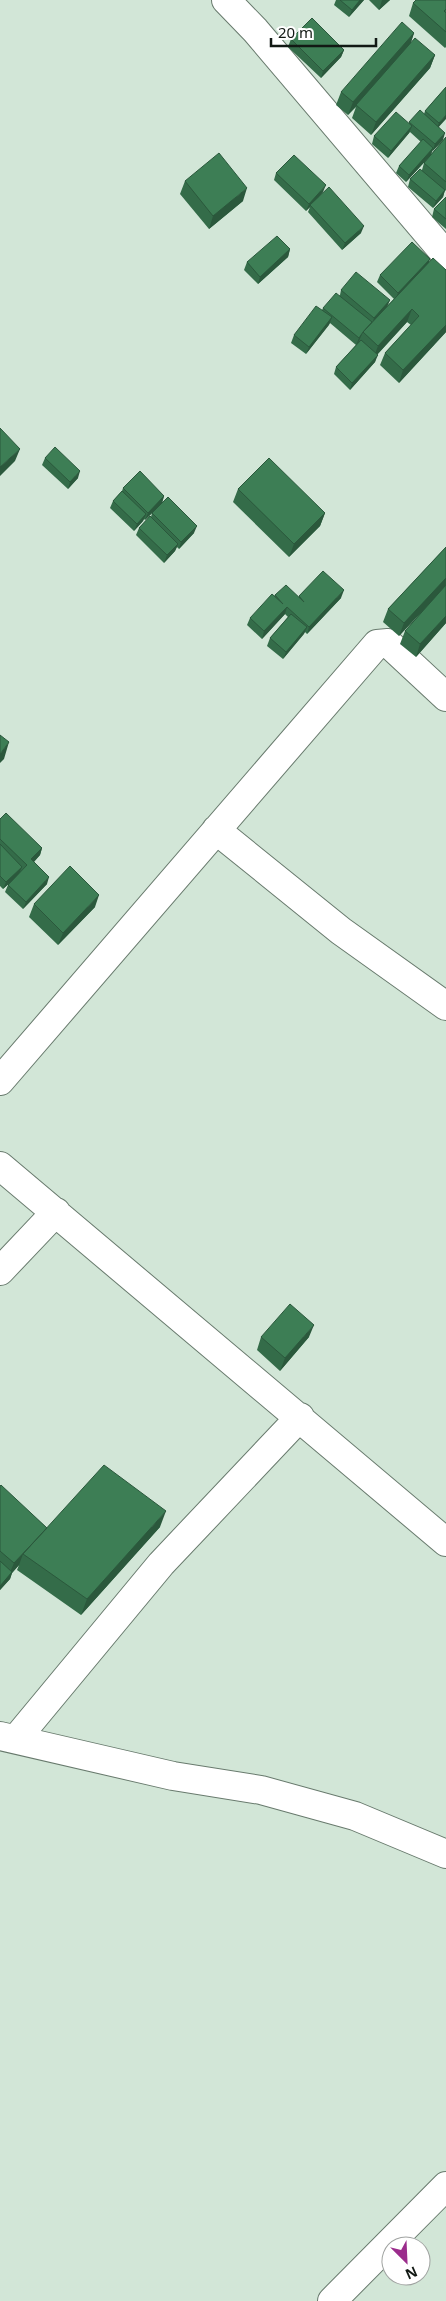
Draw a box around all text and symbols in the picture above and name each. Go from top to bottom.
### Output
scale bar [271,15,376,47]
text: 20 m [278,22,313,42]
north arrow [381,2236,431,2286]
text: N [402,2262,421,2284]

